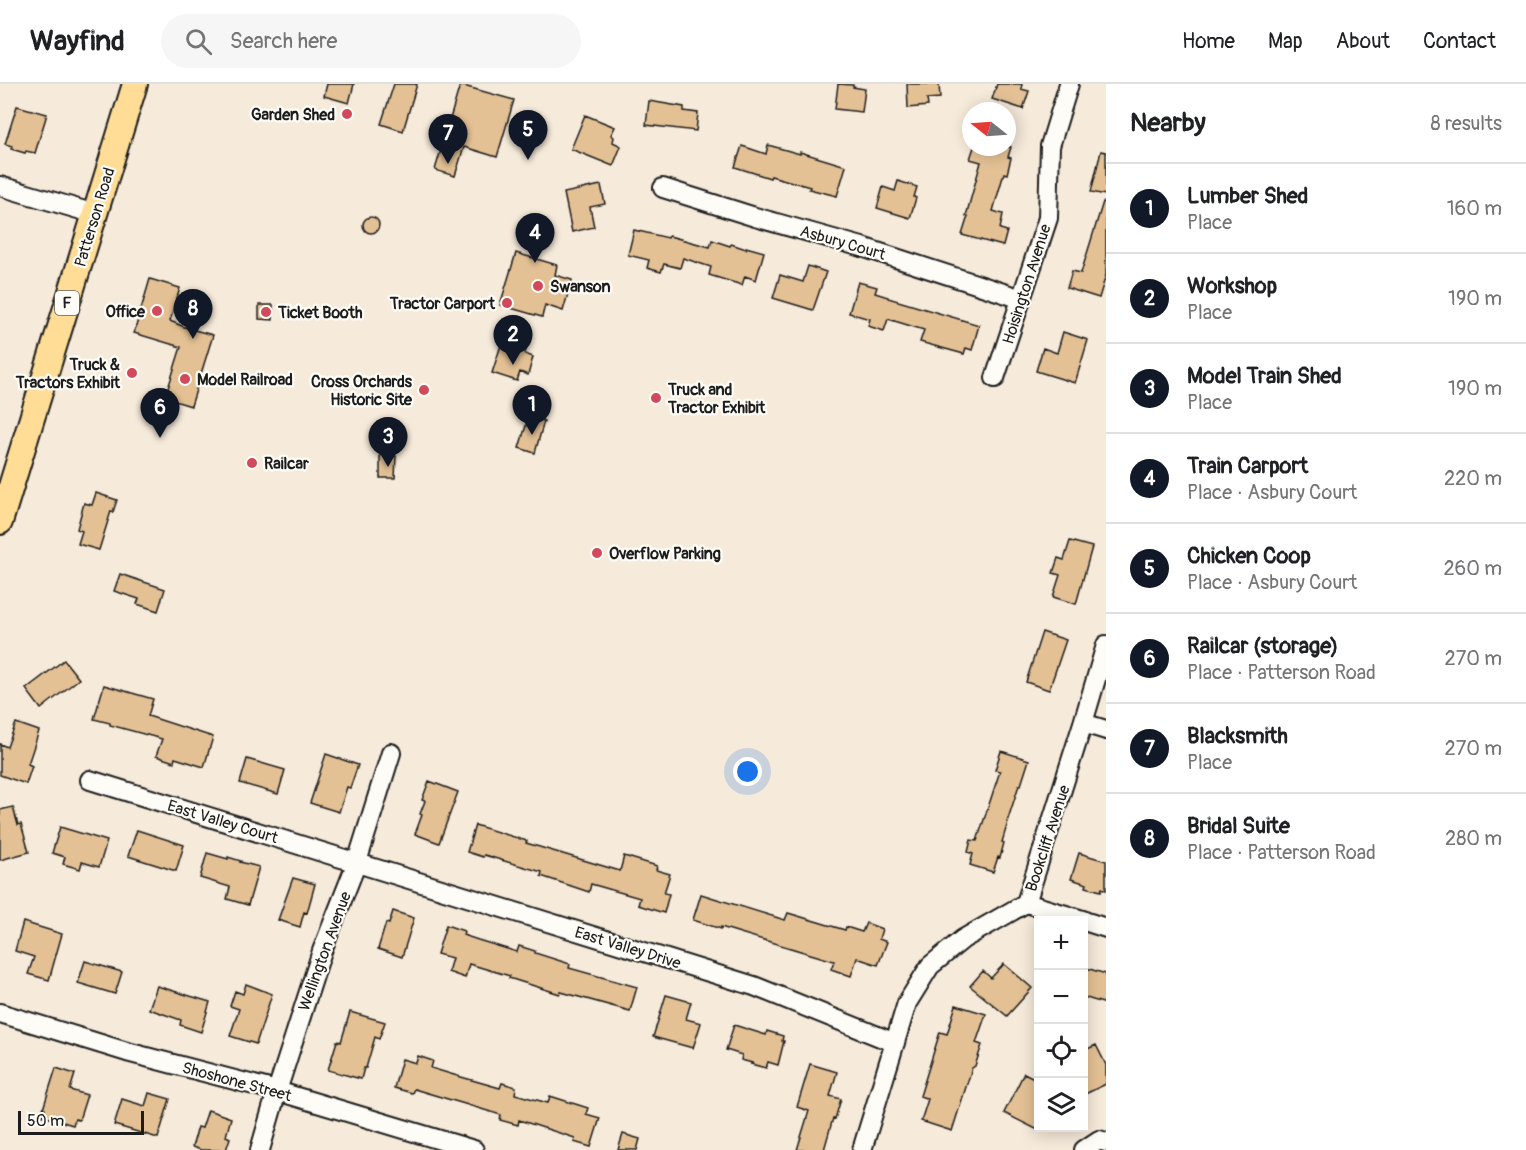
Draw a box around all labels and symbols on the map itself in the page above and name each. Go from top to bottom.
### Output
north arrow [962,102,1016,156]
place label: Garden Shed [251,105,335,125]
marker: Garden Shed [340,107,354,121]
pin: 5 [508,110,548,160]
pin: 7 [428,115,468,164]
street label: Patterson Road [70,165,120,269]
pin: 4 [516,214,554,263]
street label: Asbury Court [798,221,888,265]
street label: Hoisington Avenue [998,222,1056,347]
place label: Swanson [550,277,610,297]
marker: Swanson [531,279,545,293]
pin: 8 [174,290,212,339]
road number: F [55,291,79,315]
place label: Tractor Carport [389,294,496,314]
marker: Tractor Carport [500,296,514,310]
place label: Office [106,302,146,322]
place label: Ticket Booth [277,303,363,323]
marker: Office [150,304,164,318]
marker: Ticket Booth [259,305,273,319]
pin: 2 [494,316,532,365]
place label: Truck & Tractors Exhibit [15,355,121,393]
marker: Truck & Tractors Exhibit [125,366,139,380]
place label: Model Railroad [197,370,293,390]
marker: Model Railroad [178,372,192,386]
place label: Cross Orchards Historic Site [311,372,413,410]
place label: Truck and Tractor Exhibit [667,380,766,418]
marker: Cross Orchards Historic Site [417,383,431,397]
pin: 1 [512,386,552,435]
pin: 6 [140,388,180,438]
marker: Truck and Tractor Exhibit [649,391,663,405]
pin: 3 [368,418,408,467]
place label: Railcar [264,454,309,474]
marker: Railcar [245,456,259,470]
place label: Overflow Parking [609,544,721,564]
marker: Overflow Parking [590,546,604,560]
your location [733,757,762,786]
street label: Bookcliff Avenue [1021,782,1075,894]
street label: East Valley Court [165,796,281,848]
street label: Wellington Avenue [294,889,356,1014]
street label: East Valley Drive [572,922,683,974]
street label: Shoshone Street [180,1058,294,1106]
scale bar [18,1108,144,1136]

